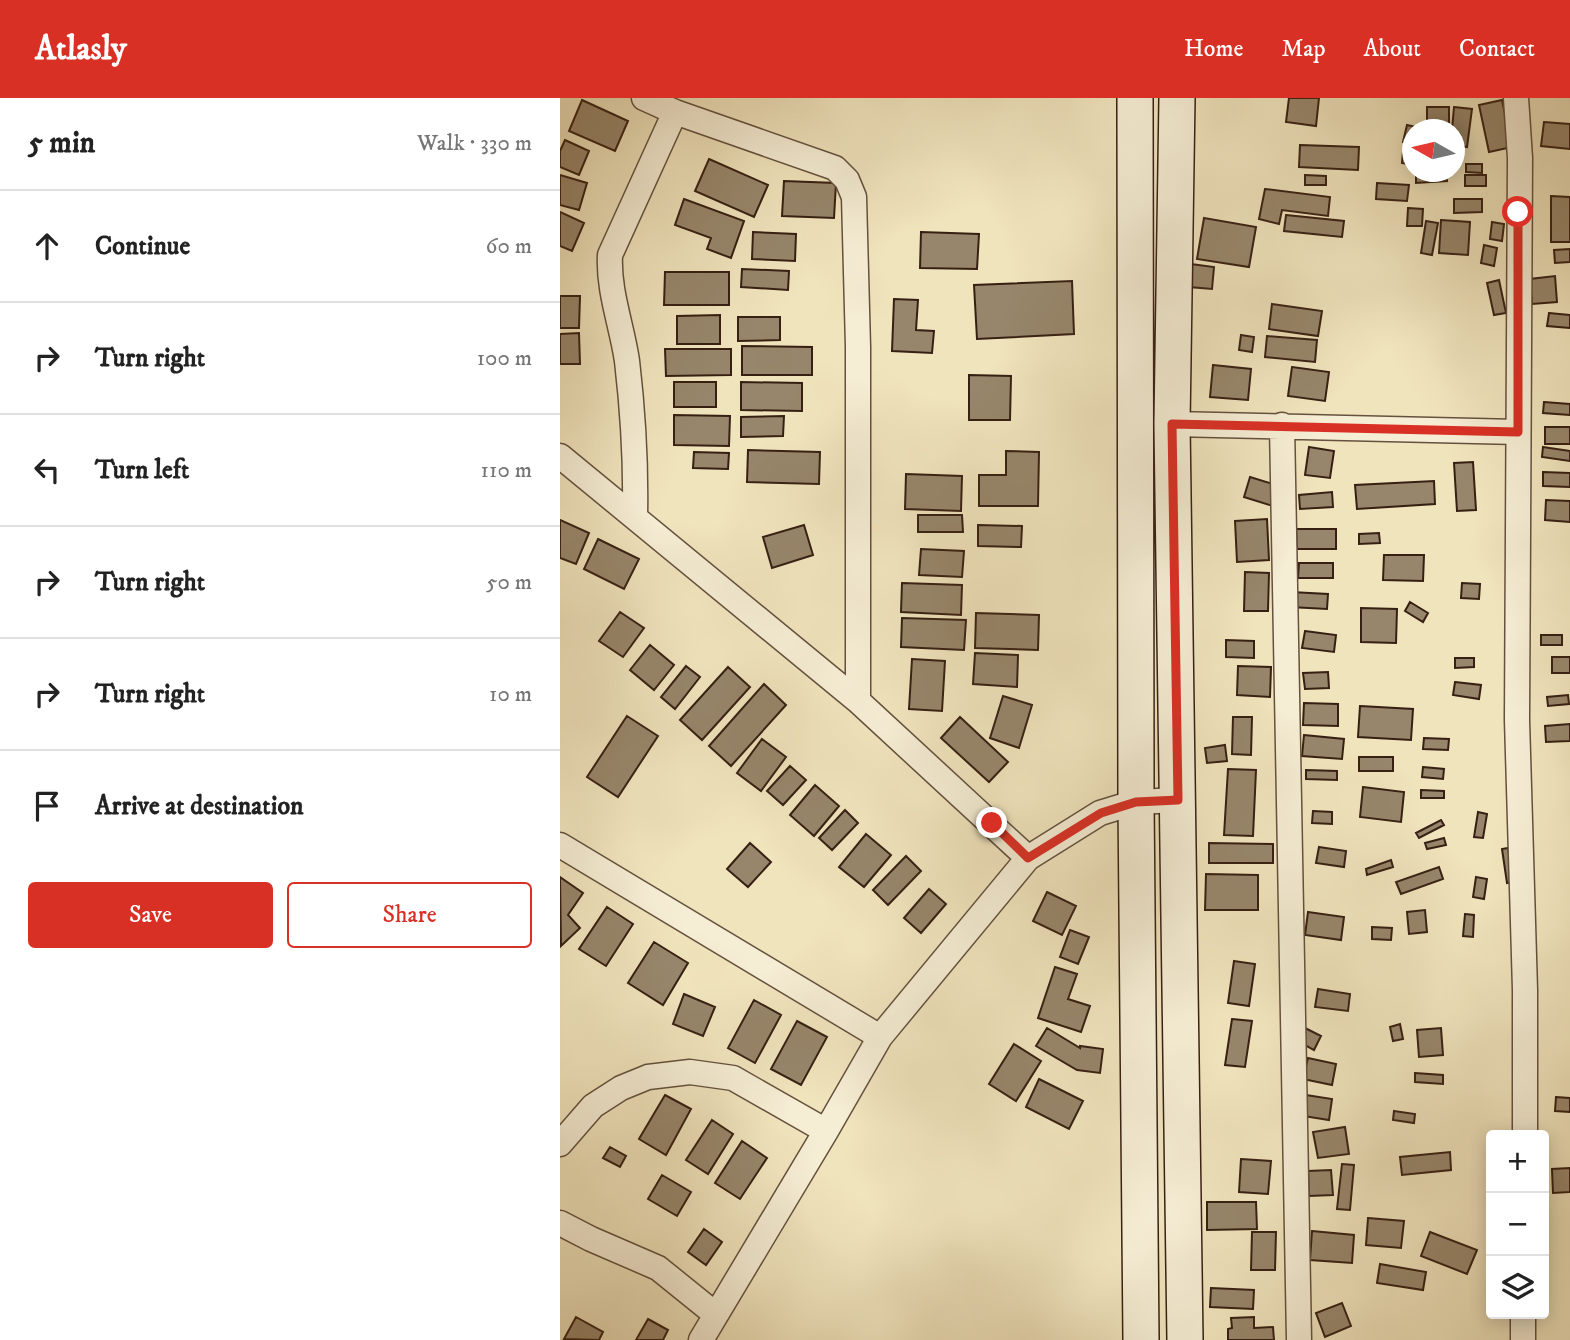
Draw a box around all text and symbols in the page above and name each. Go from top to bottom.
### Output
text: Atlasly [35,29,127,70]
text: Home [1184,34,1243,64]
text: Map [1281,34,1326,64]
text: About [1364,34,1421,64]
text: Contact [1459,34,1535,64]
north arrow [1402,119,1465,182]
text: 5 min [28,125,95,162]
text: Walk · 330 m [417,129,532,158]
route start [1502,196,1533,227]
icon: ahead [28,227,66,265]
text: Continue [95,230,190,263]
text: 60 m [485,232,532,261]
icon: right [28,339,66,377]
text: Turn right [95,342,205,375]
text: 100 m [477,344,532,373]
icon: left [28,451,66,489]
text: Turn left [95,454,189,487]
text: 110 m [481,456,532,485]
icon: right [28,563,66,601]
text: Turn right [95,566,205,599]
text: 50 m [486,568,532,597]
icon: right [28,675,66,713]
text: Turn right [95,678,205,711]
text: 10 m [489,680,532,709]
icon: arrive [28,787,66,825]
text: Arrive at destination [95,790,304,823]
route end [976,807,1007,838]
button: Save [28,882,273,948]
button: Share [287,882,532,948]
map controls [1486,1130,1549,1319]
button: + [1486,1130,1549,1193]
button: − [1486,1193,1549,1256]
button: layers [1486,1256,1549,1319]

